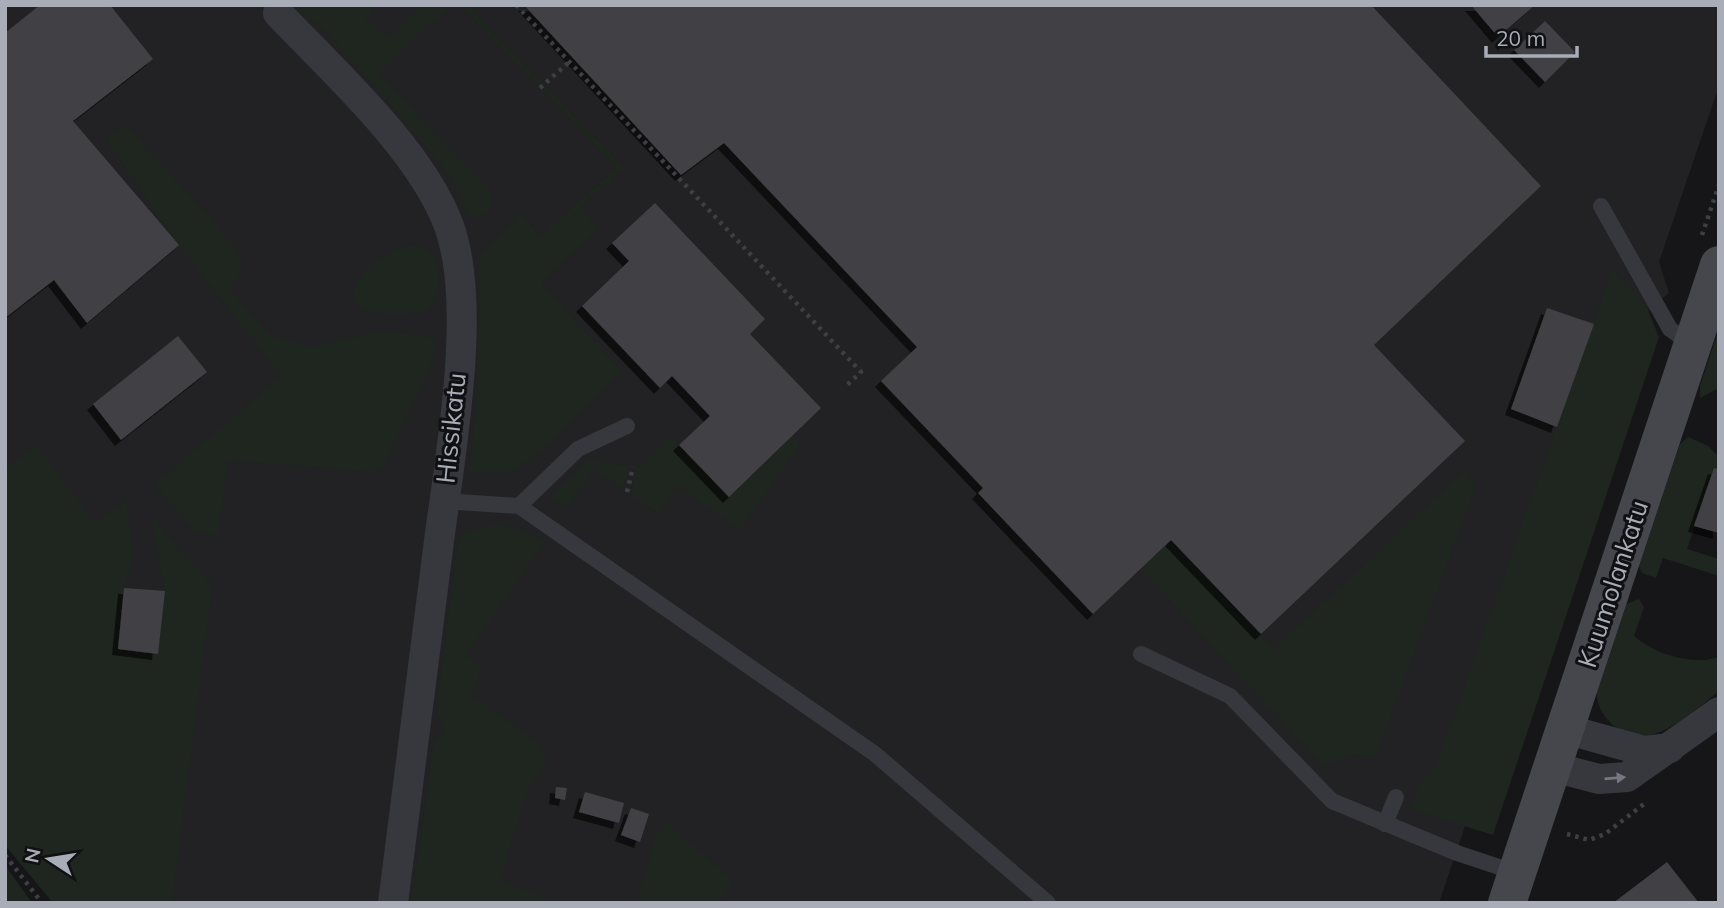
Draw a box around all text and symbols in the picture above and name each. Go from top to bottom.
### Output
scale bar [1486,14,1577,58]
text: 20 m [1496,25,1545,51]
street label: Hissikatu [428,371,473,485]
street label: Kuumolankatu [1570,496,1655,672]
one-way arrow [1604,772,1626,783]
north arrow [14,824,84,894]
text: N [19,846,46,865]

